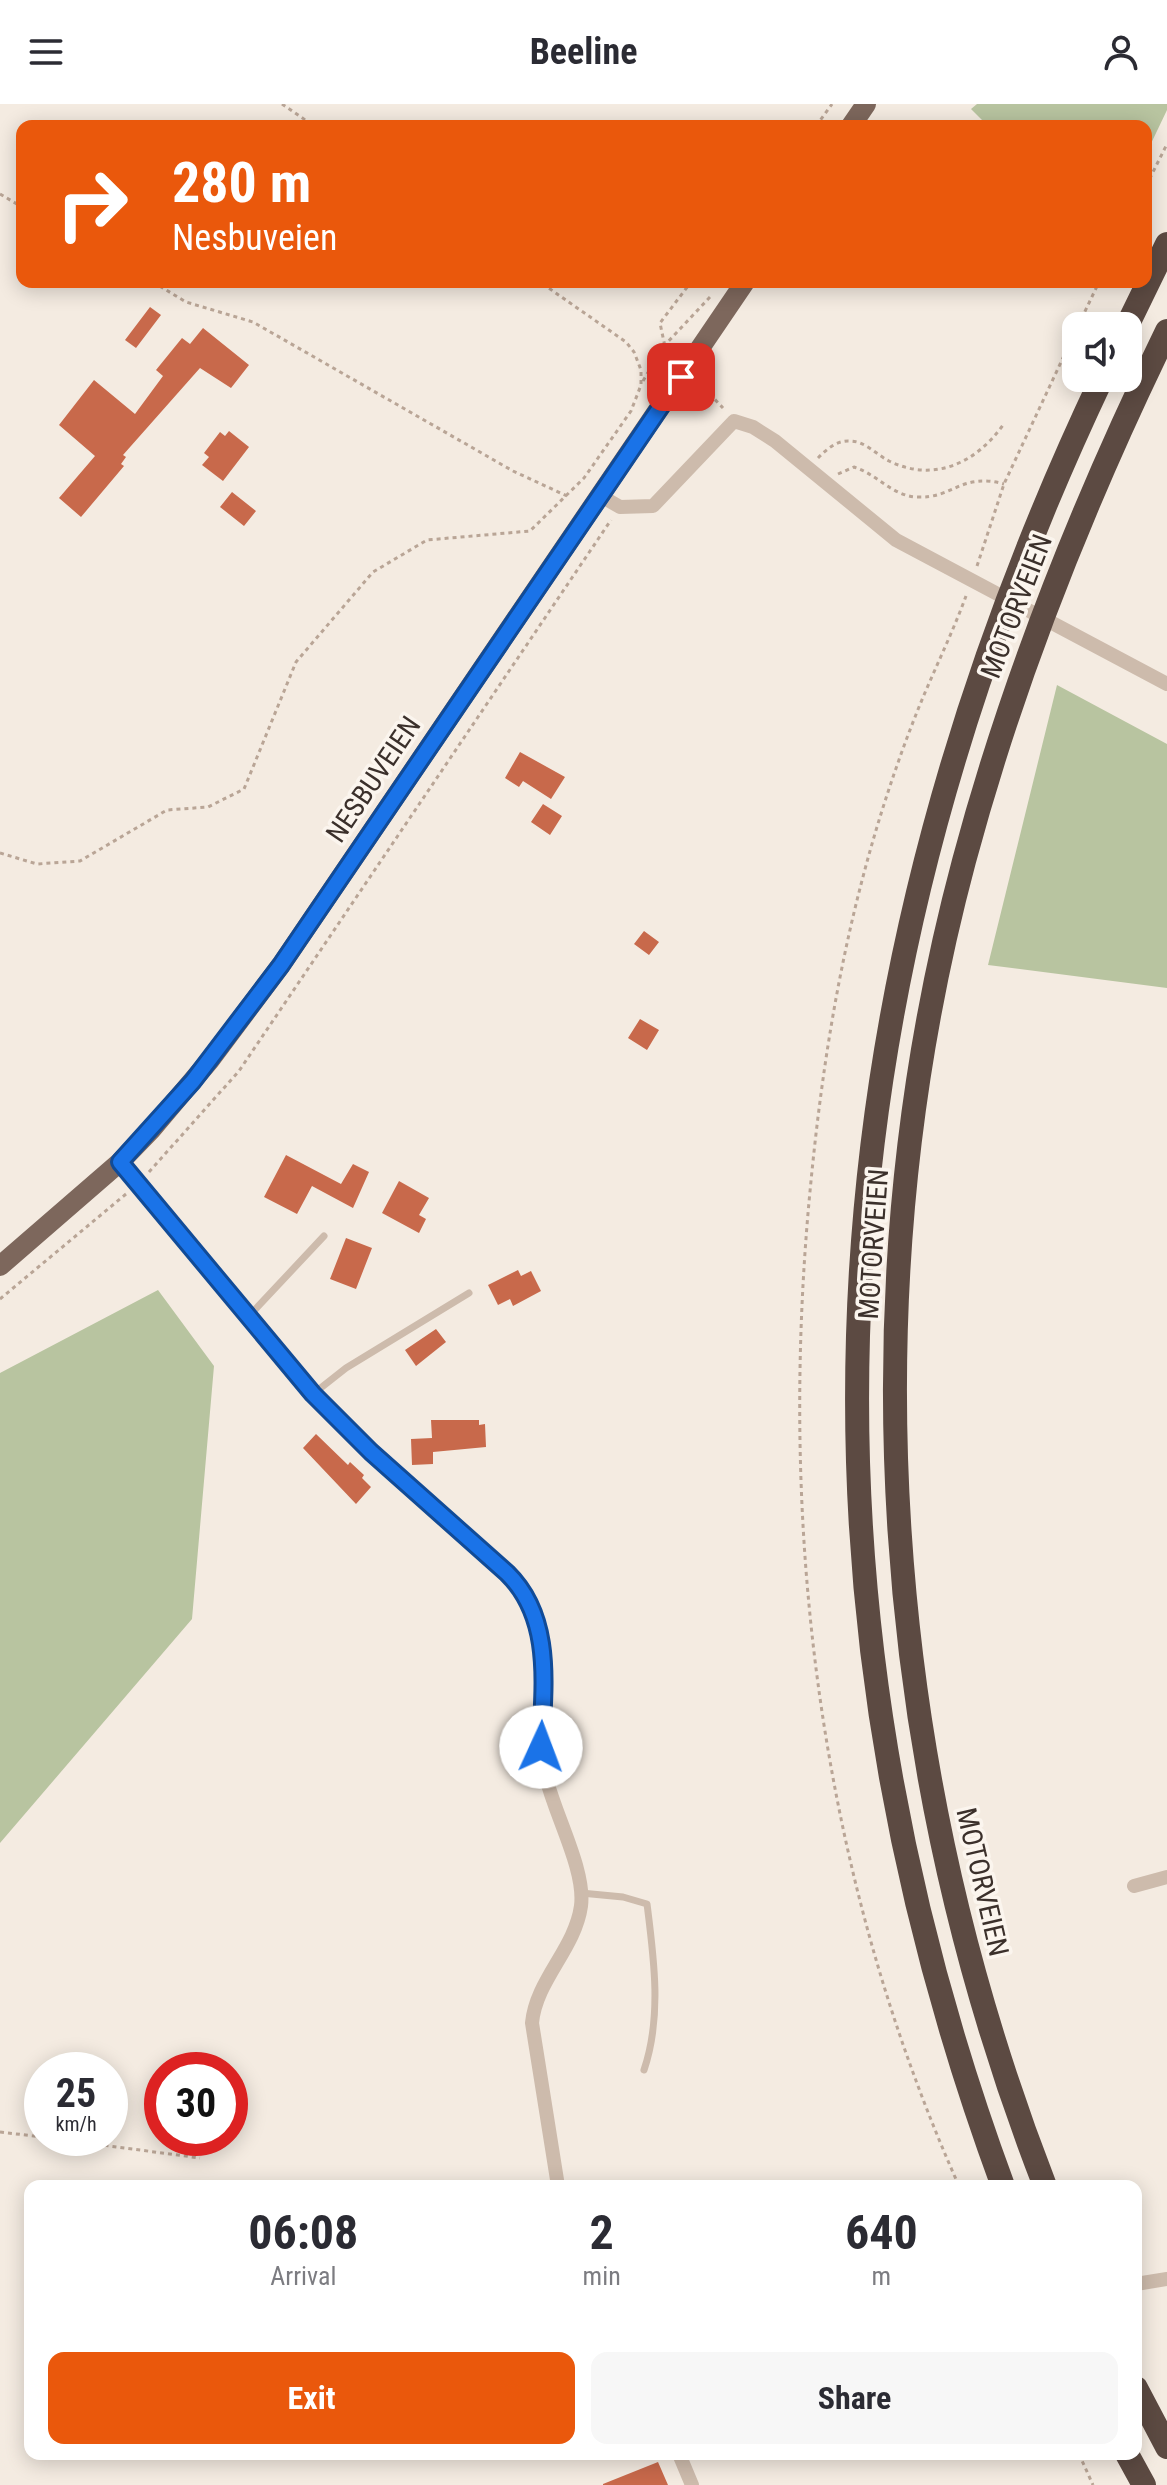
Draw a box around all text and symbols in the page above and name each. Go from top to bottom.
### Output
icon: menu [24,30,68,74]
icon: person [1099,30,1143,74]
text: Beeline [530,31,637,73]
text: 280 m [172,150,311,216]
icon: right [40,152,144,256]
text: Nesbuveien [172,217,337,259]
map controls [1062,312,1142,392]
button: sound [1062,312,1142,392]
pin [647,343,715,411]
icon: arrive [659,355,703,399]
street label: MOTORVEIEN [974,530,1059,683]
street label: NESBUVEIEN [319,710,428,848]
street label: MOTORVEIEN [852,1168,895,1321]
position arrow [499,1705,583,1789]
street label: MOTORVEIEN [949,1805,1016,1959]
speed limit sign: 30 [144,2052,248,2156]
text: 25 [56,2070,96,2117]
text: km/h [55,2112,97,2136]
text: 06:08 [248,2204,358,2261]
text: 2 [590,2204,614,2261]
text: 640 [845,2204,918,2261]
text: Arrival [270,2261,336,2291]
text: min [583,2261,621,2291]
text: m [872,2261,891,2291]
button: Exit [48,2352,575,2444]
button: Share [591,2352,1118,2444]

